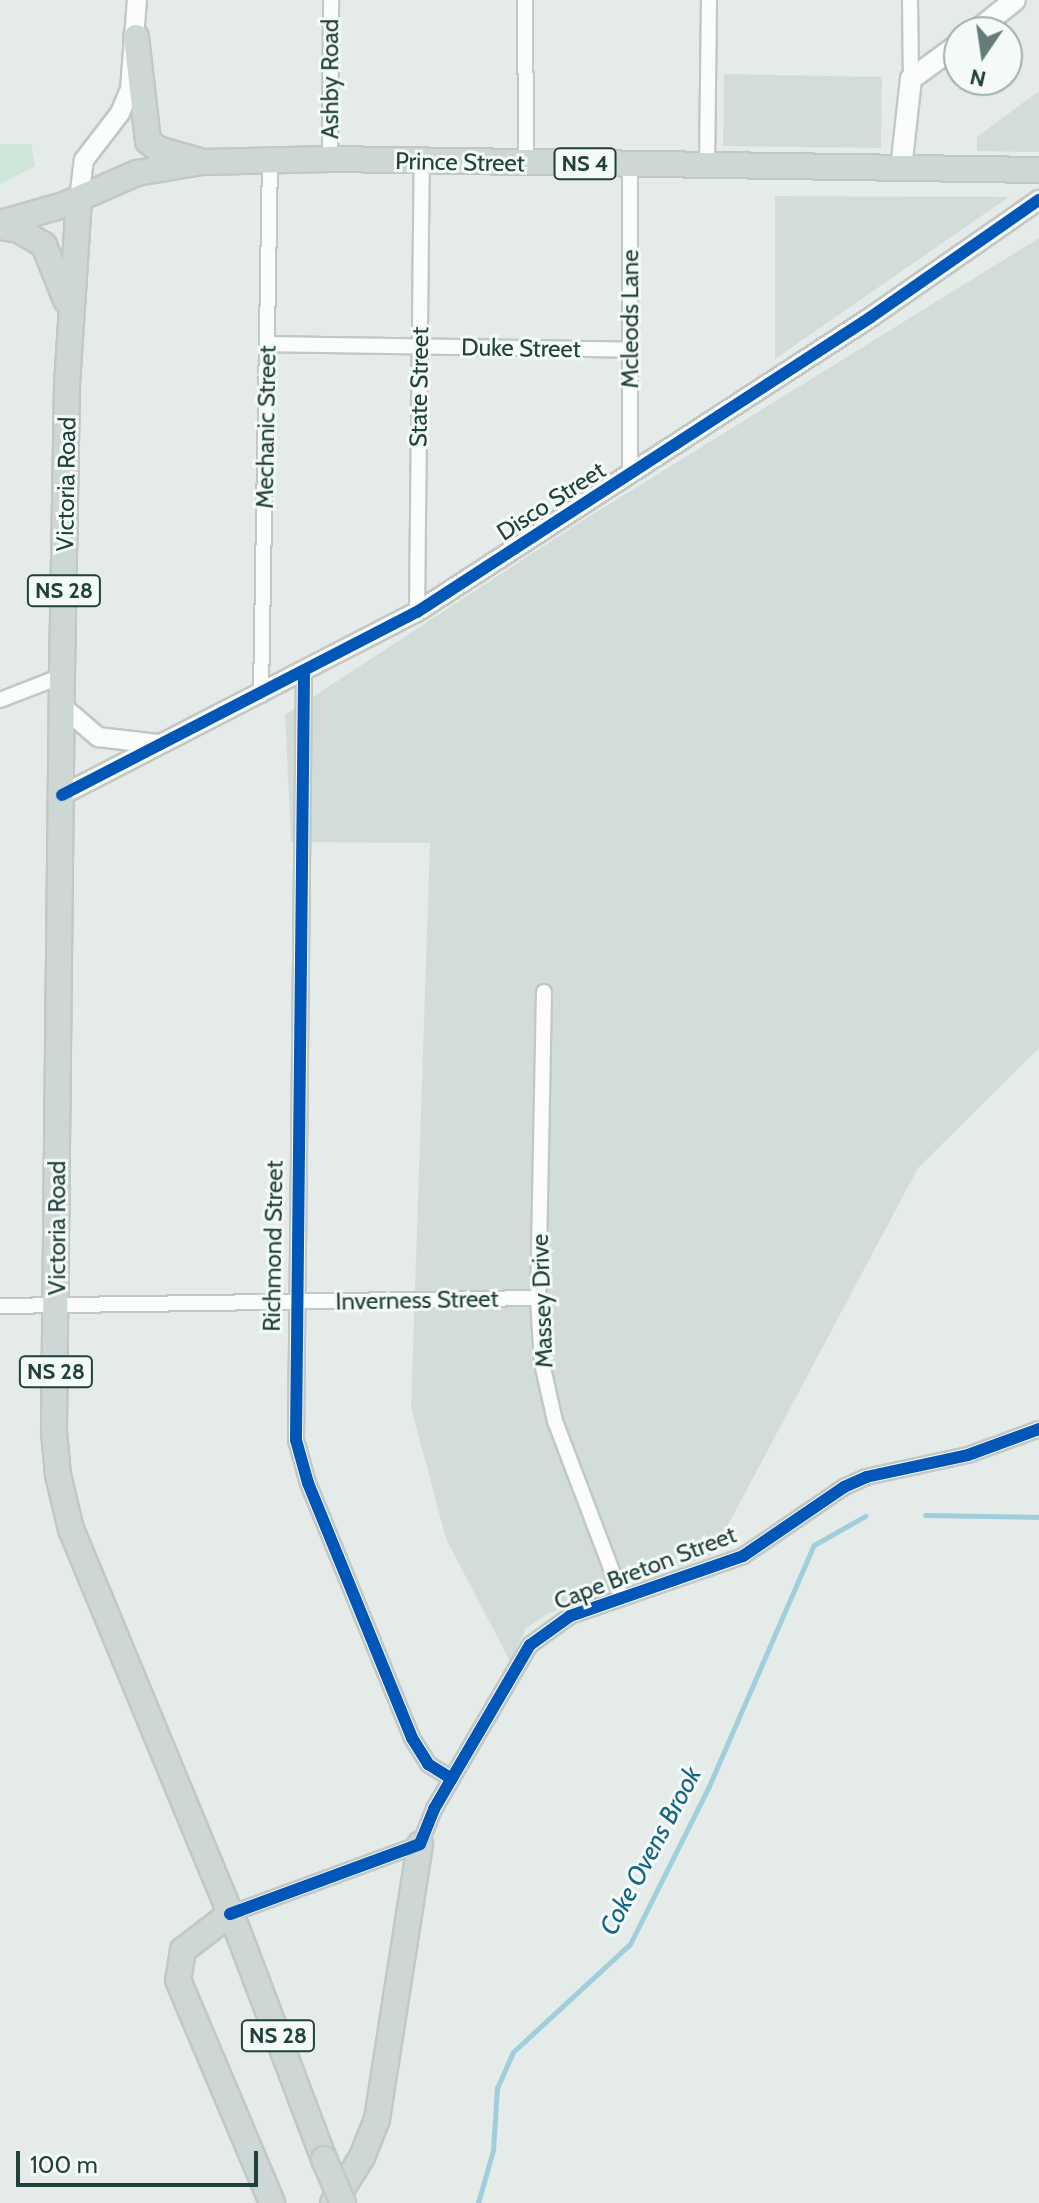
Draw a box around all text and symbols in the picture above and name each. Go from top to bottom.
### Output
north arrow [943,16,1023,96]
street label: Ashby Road [316,19,344,139]
text: N [967,63,989,93]
street label: Prince Street [395,146,525,178]
road number: NS 4 [553,146,617,182]
street label: Mcleods Lane [616,249,644,389]
street label: State Street [404,327,434,447]
street label: Duke Street [461,333,581,363]
street label: Mechanic Street [250,345,282,509]
street label: Victoria Road [50,416,82,552]
street label: Disco Street [491,455,611,547]
road number: NS 28 [26,573,102,609]
street label: Richmond Street [257,1160,289,1332]
street label: Victoria Road [43,1161,71,1295]
street label: Massey Drive [525,1233,559,1369]
street label: Inverness Street [335,1284,499,1316]
road number: NS 28 [18,1354,94,1390]
street label: Cape Breton Street [550,1520,740,1616]
water label: Coke Ovens Brook [594,1761,708,1941]
road number: NS 28 [240,2018,316,2054]
scale bar [20,2135,262,2185]
text: 100 m [30,2150,98,2179]

